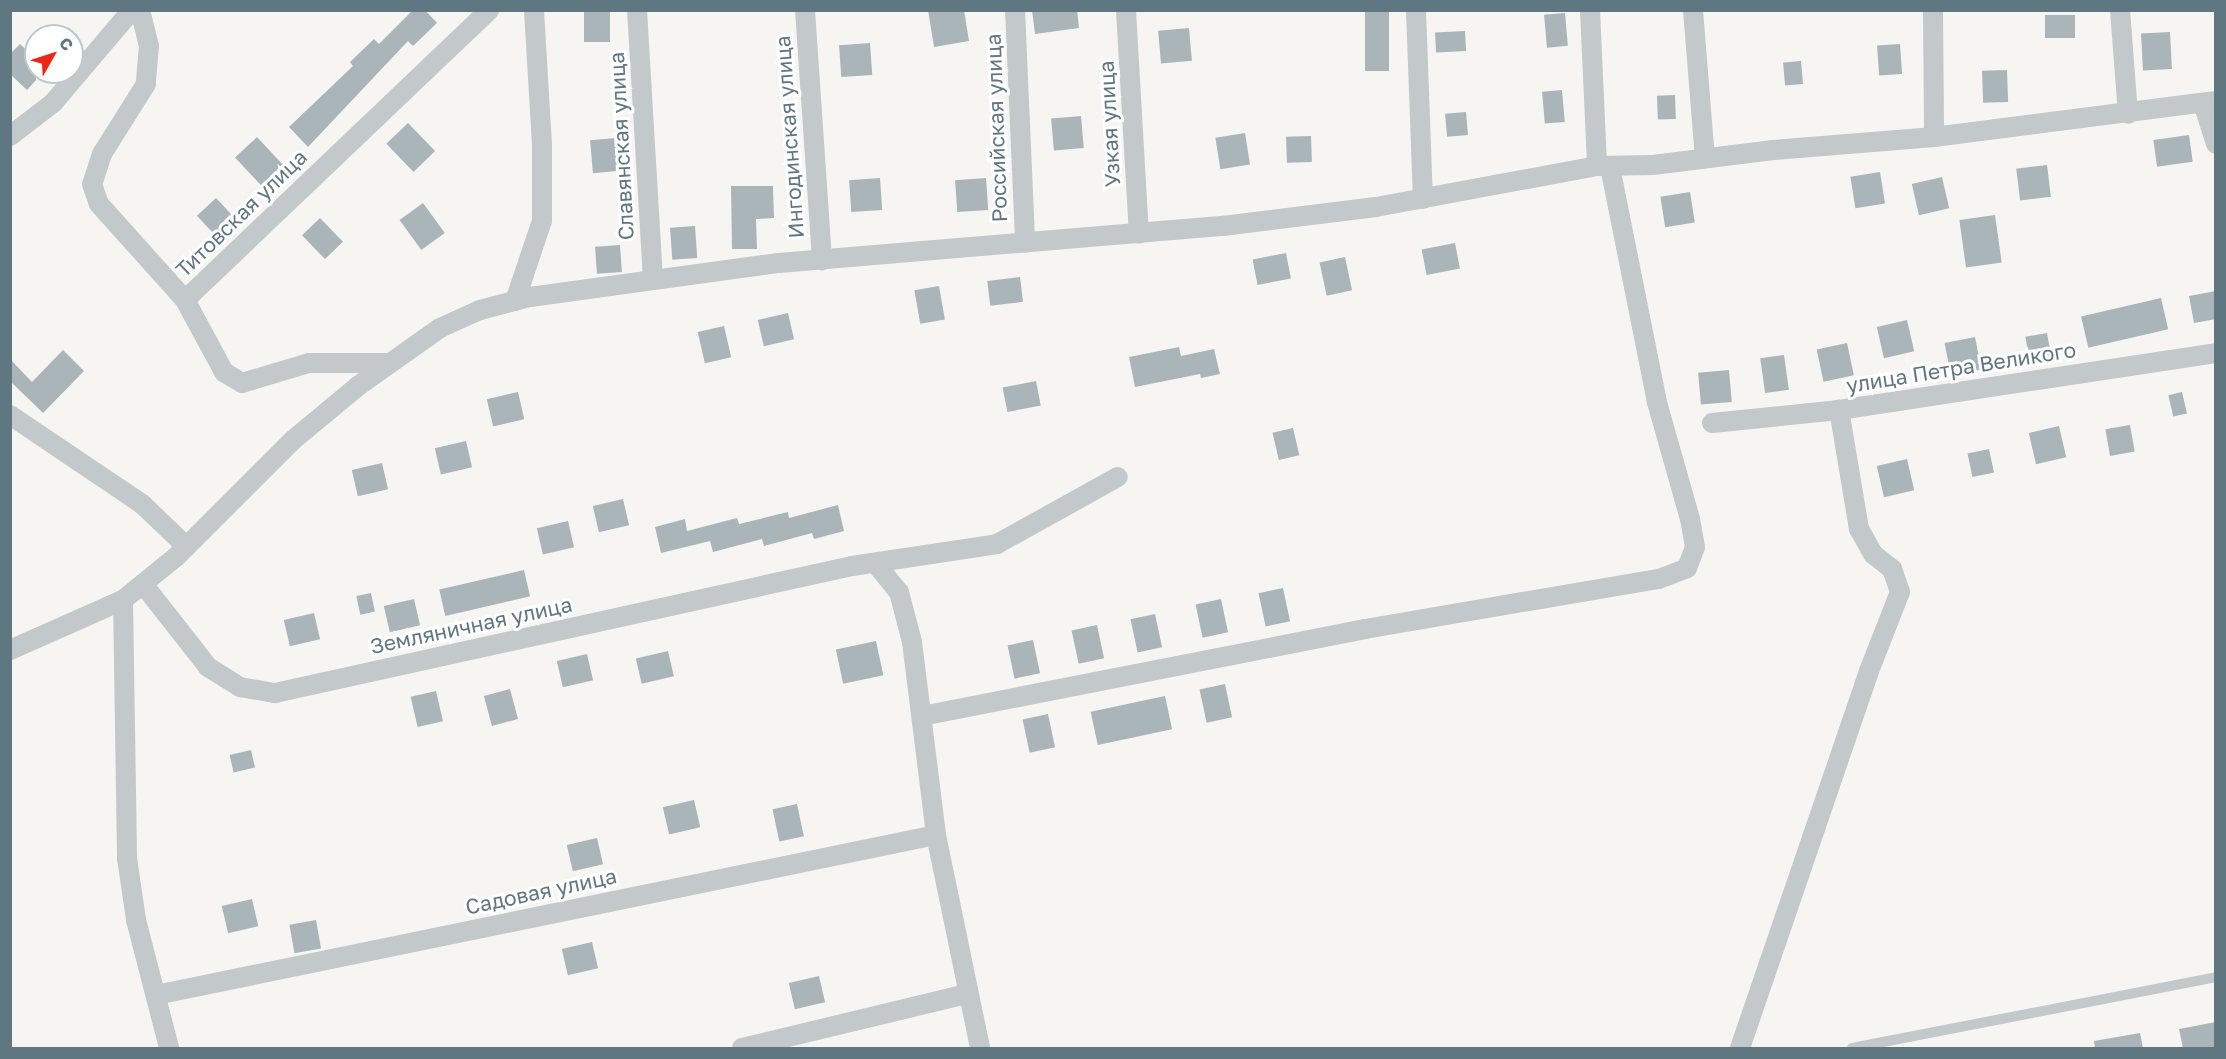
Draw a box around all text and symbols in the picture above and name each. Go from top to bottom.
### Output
north arrow [24,24,84,84]
text: С [55,33,78,55]
street label: Российская улица [980,33,1012,223]
street label: Ингодинская улица [769,35,809,239]
street label: Славянская улица [603,51,639,241]
street label: Узкая улица [1093,60,1125,188]
street label: Титовская улица [170,144,312,282]
street label: улица Петра Великого [1844,336,2078,398]
street label: Земляничная улица [368,591,574,659]
street label: Садовая улица [463,863,619,919]

